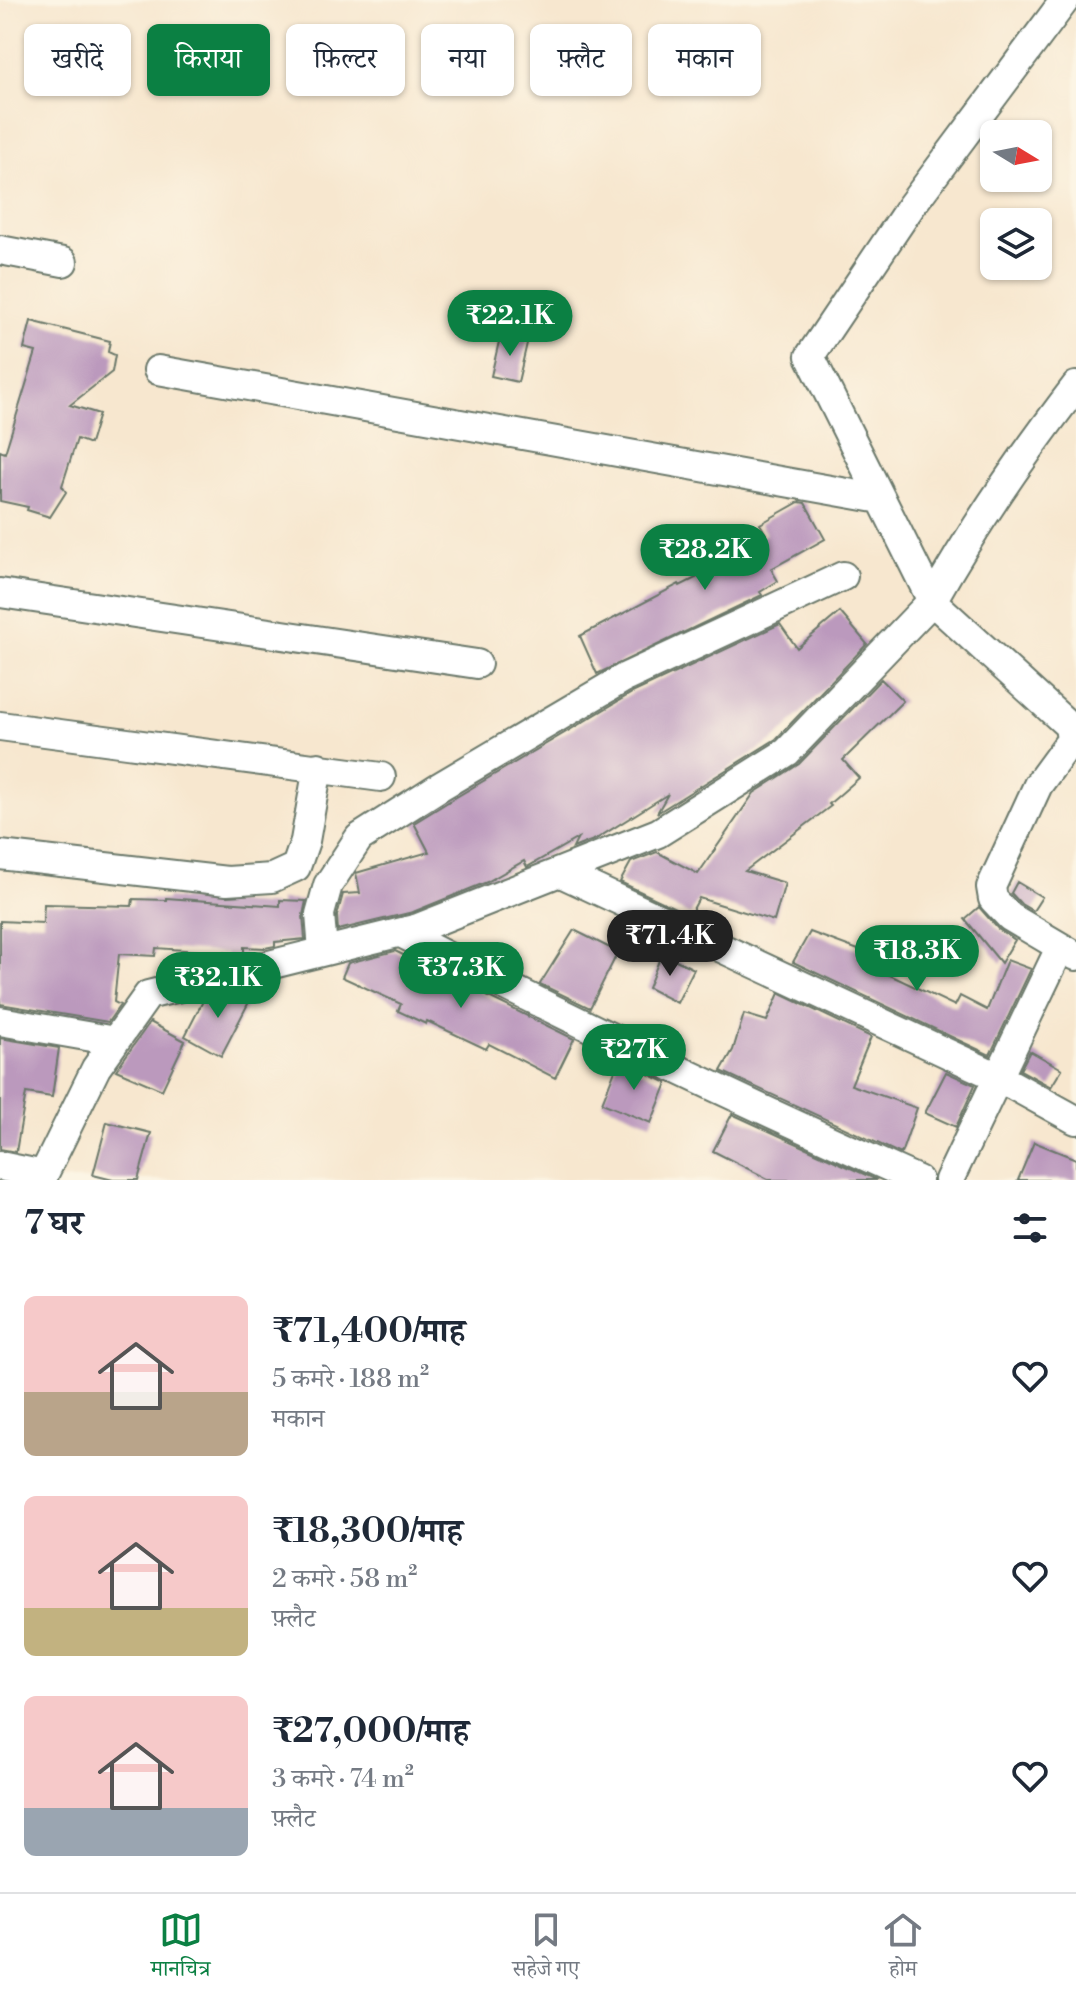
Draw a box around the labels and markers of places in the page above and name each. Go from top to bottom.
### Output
pin: ₹22.1K [445,290,575,358]
pin: ₹28.2K [640,524,770,592]
pin: ₹71.4K [605,910,735,978]
pin: ₹18.3K [852,925,982,993]
pin: ₹37.3K [396,942,526,1010]
pin: ₹32.1K [153,952,283,1020]
pin: ₹27K [587,1024,681,1092]

